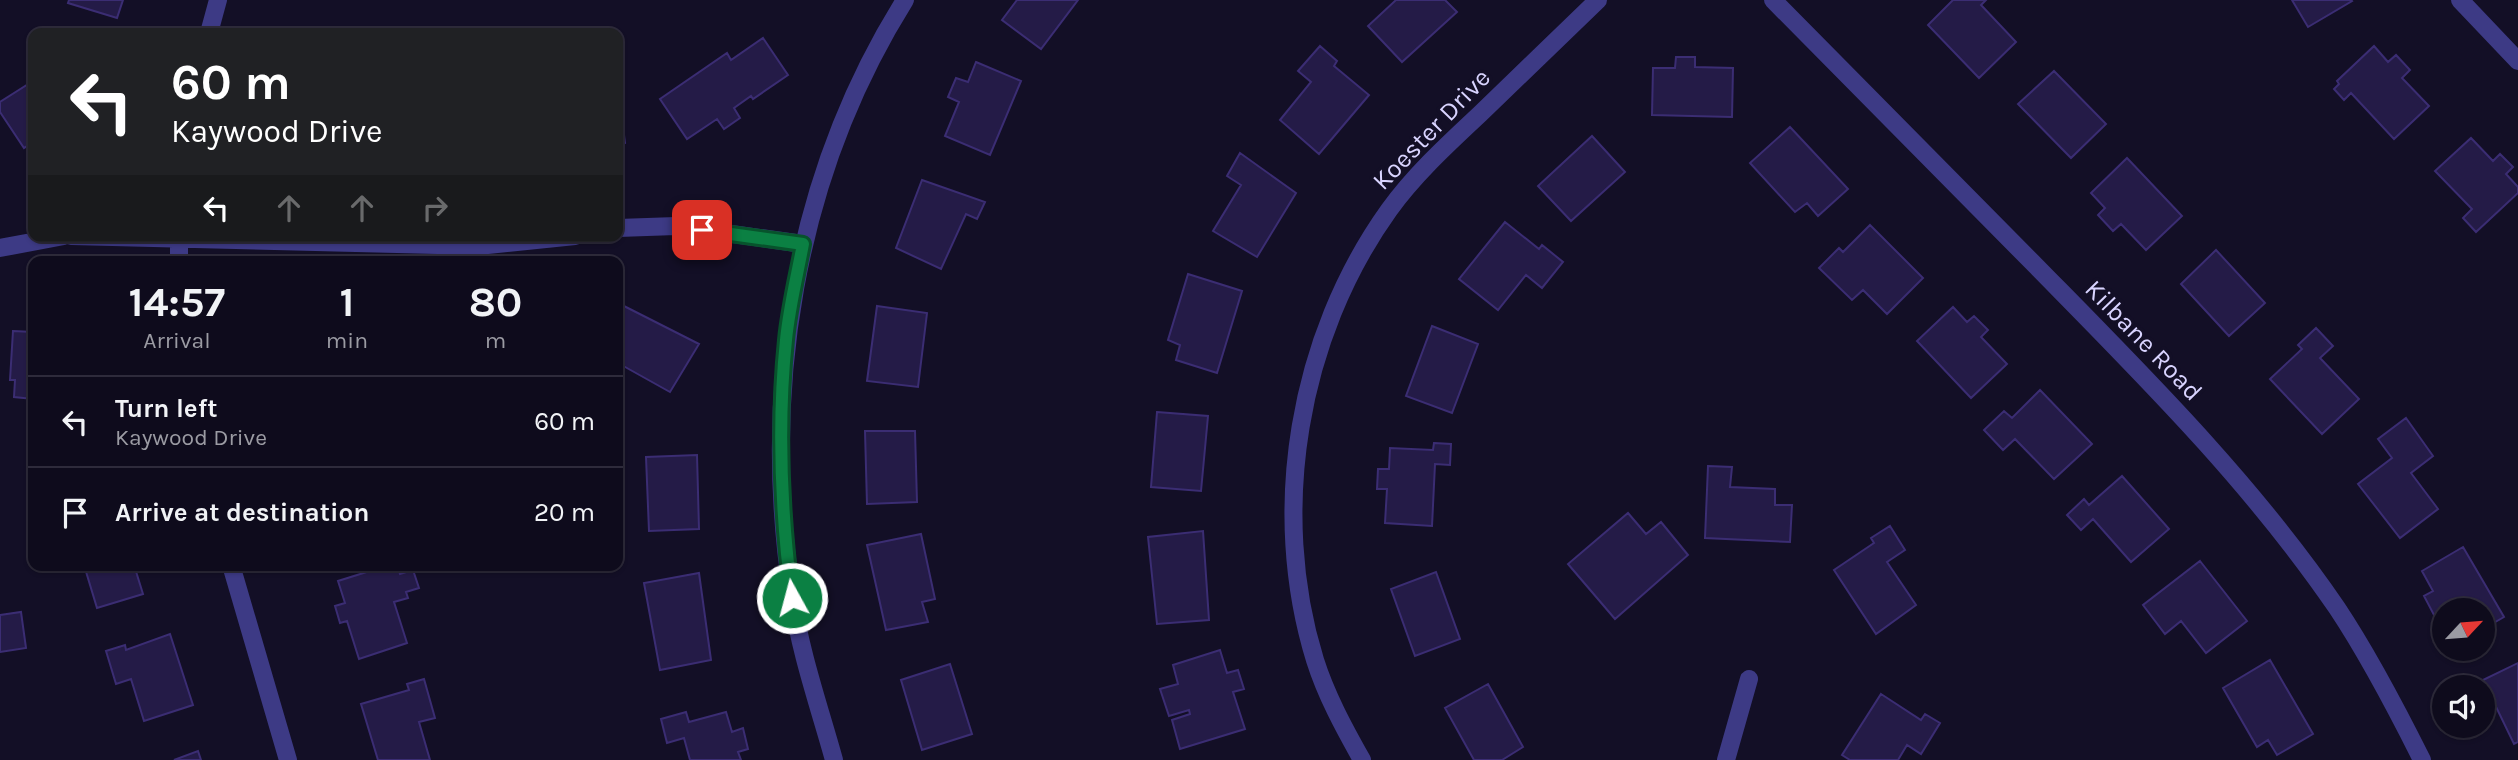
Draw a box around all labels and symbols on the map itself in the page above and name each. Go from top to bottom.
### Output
street label: Koester Drive [1366,62,1497,196]
pin [672,200,732,260]
street label: Kilbane Road [2078,274,2209,407]
position arrow [755,561,829,635]
north arrow [2432,598,2496,662]

